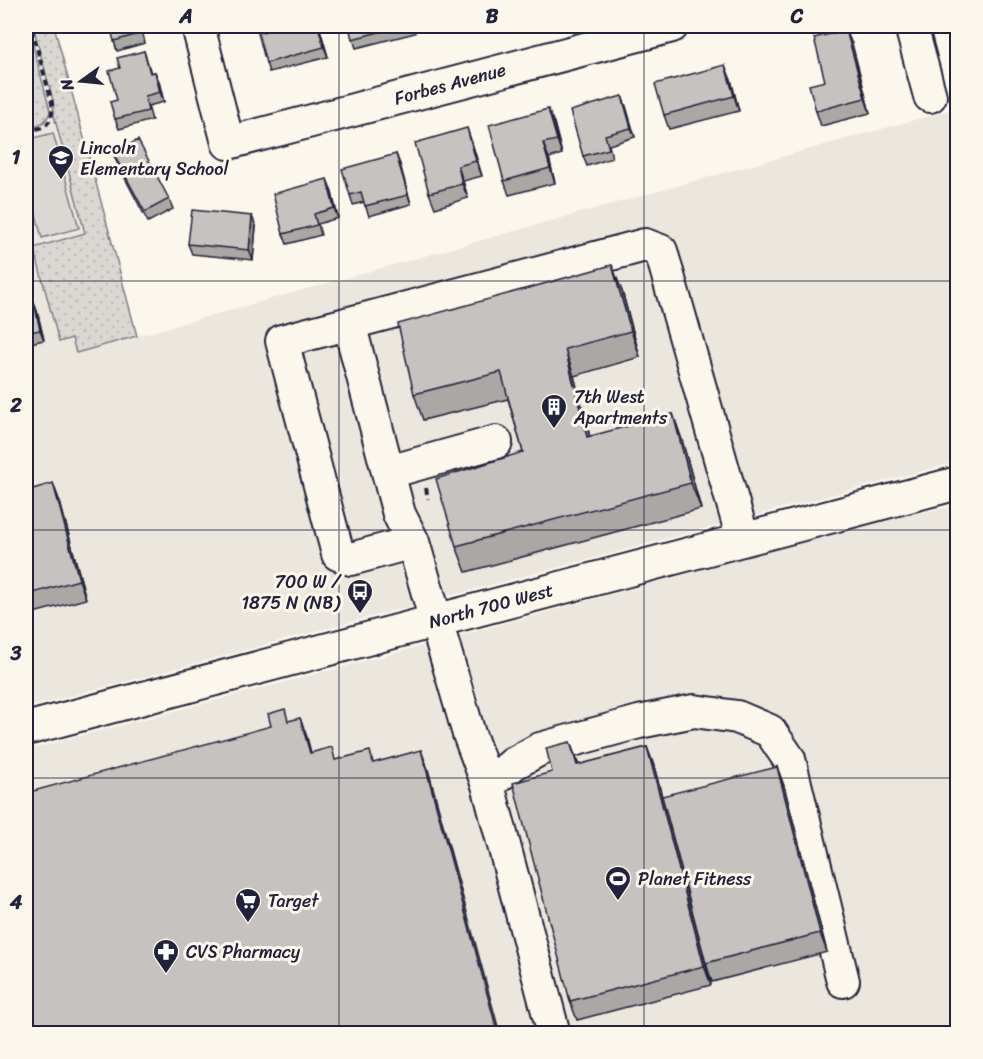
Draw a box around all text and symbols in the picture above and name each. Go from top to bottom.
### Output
text: A [178,0,193,34]
text: B [486,0,499,34]
text: C [790,0,804,34]
north arrow [51,51,111,111]
street label: Forbes Avenue [390,54,510,114]
text: N [51,75,83,95]
place label: Lincoln Elementary School [80,132,229,185]
text: 1 [12,140,21,175]
school or university icon: Lincoln Elementary School [46,143,76,181]
place label: 7th West Apartments [573,381,668,434]
text: 2 [9,388,22,423]
building icon: 7th West Apartments [539,392,569,430]
place label: 700 W / 1875 N (NB) [241,566,342,619]
street label: North 700 West [425,574,557,638]
bus stop icon: 700 W / 1875 N (NB) [345,577,375,615]
text: 3 [10,636,22,671]
place label: Planet Fitness [638,863,752,895]
sports icon: Planet Fitness [603,864,633,902]
text: 4 [9,885,23,920]
place label: Target [268,885,319,917]
supermarket icon: Target [233,886,263,924]
place label: CVS Pharmacy [186,936,301,968]
pharmacy icon: CVS Pharmacy [151,937,181,975]

